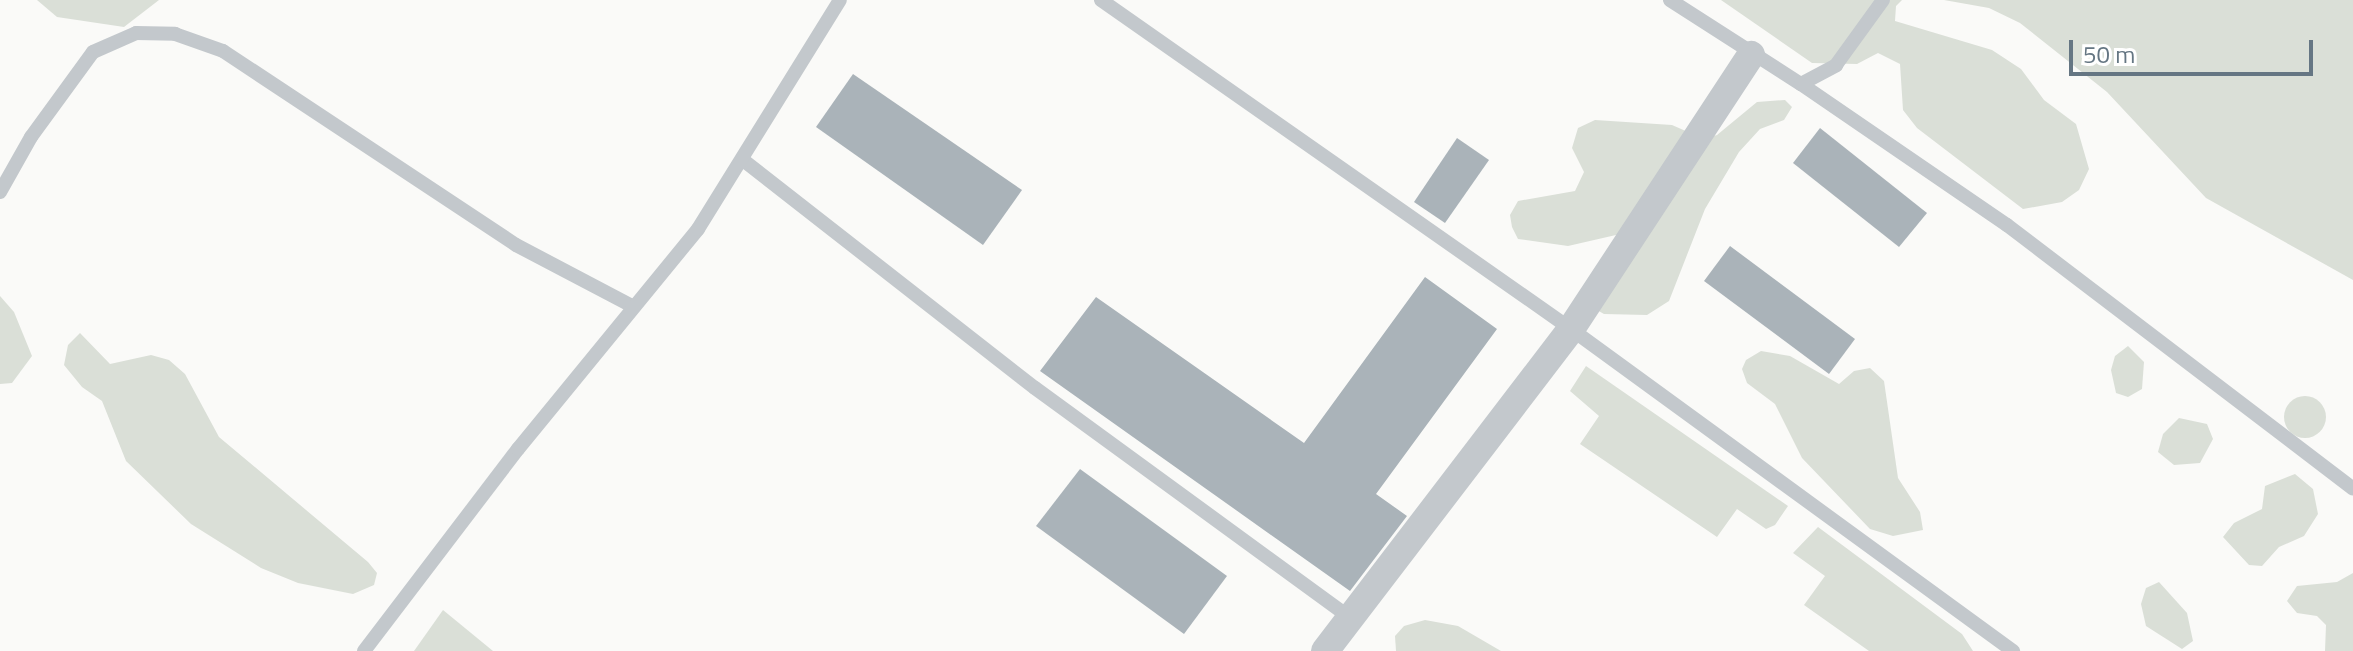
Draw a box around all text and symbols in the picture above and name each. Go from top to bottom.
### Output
scale bar [2073,24,2317,74]
text: 50 m [2083,36,2135,72]

